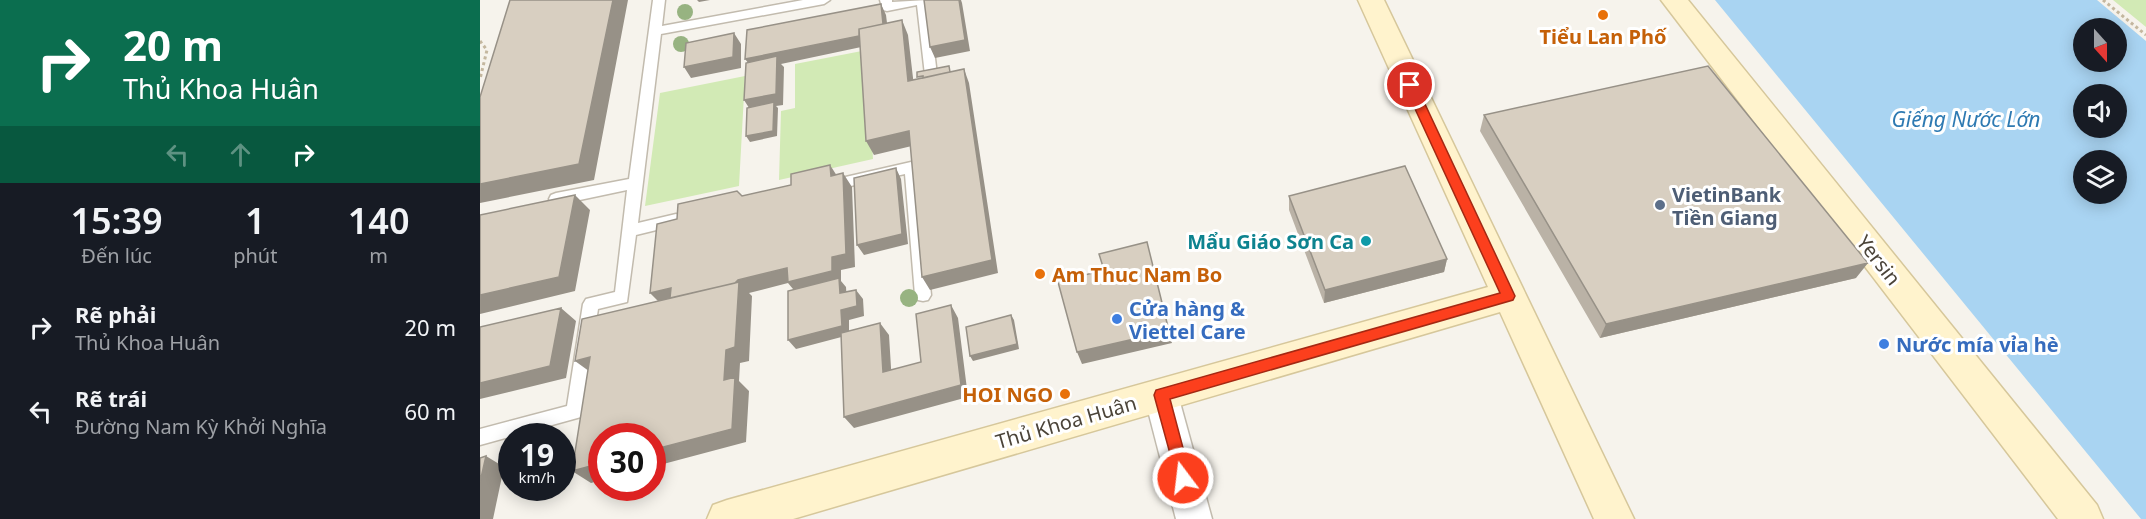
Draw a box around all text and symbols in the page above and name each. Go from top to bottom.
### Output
marker: Tiểu Lan Phố [1596,8,1610,22]
text: 20 m [123,16,223,73]
north arrow [2073,18,2127,72]
map controls [2073,18,2127,204]
place label: Tiểu Lan Phố [1540,23,1667,50]
icon: right [24,24,102,102]
pin [1384,59,1435,110]
icon: arrive [1393,68,1426,101]
text: Thủ Khoa Huân [123,70,319,107]
button: sound [2073,84,2127,138]
water label: Giếng Nước Lớn [1892,105,2040,133]
icon: left [161,138,194,171]
icon: ahead [224,138,257,171]
icon: right [287,138,320,171]
button: layers [2073,150,2127,204]
place label: VietinBank Tiền Giang [1672,181,1782,231]
text: 15:39 [70,196,163,245]
text: 1 [245,196,266,245]
text: 140 [348,196,410,245]
marker: VietinBank Tiền Giang [1653,198,1667,212]
place label: Mẩu Giáo Sơn Ca [1187,228,1354,255]
street label: Yersin [1851,229,1907,291]
marker: Mẩu Giáo Sơn Ca [1359,234,1373,248]
text: Đến lúc [81,242,152,269]
text: phút [233,242,277,269]
text: m [369,242,388,269]
place label: Am Thuc Nam Bo [1052,261,1222,288]
marker: Am Thuc Nam Bo [1033,267,1047,281]
place label: Cửa hàng & Viettel Care [1129,295,1246,345]
text: Rẽ phải [75,299,156,329]
icon: right [24,311,57,344]
text: 20 m [405,312,456,342]
marker: Cửa hàng & Viettel Care [1110,312,1124,326]
text: Thủ Khoa Huân [75,329,220,356]
place label: Nước mía vỉa hè [1896,331,2059,358]
marker: Nước mía vỉa hè [1877,337,1891,351]
place label: HOI NGO [962,381,1053,408]
text: Rẽ trái [75,383,147,413]
marker: HOI NGO [1058,387,1072,401]
street label: Thủ Khoa Huân [993,389,1139,455]
icon: left [24,395,57,428]
text: 60 m [405,396,456,426]
text: Đường Nam Kỳ Khởi Nghĩa [75,413,327,440]
speed limit sign: 30 [588,423,666,501]
text: 19 [520,434,554,475]
position arrow [1151,446,1215,510]
text: km/h [519,467,555,487]

